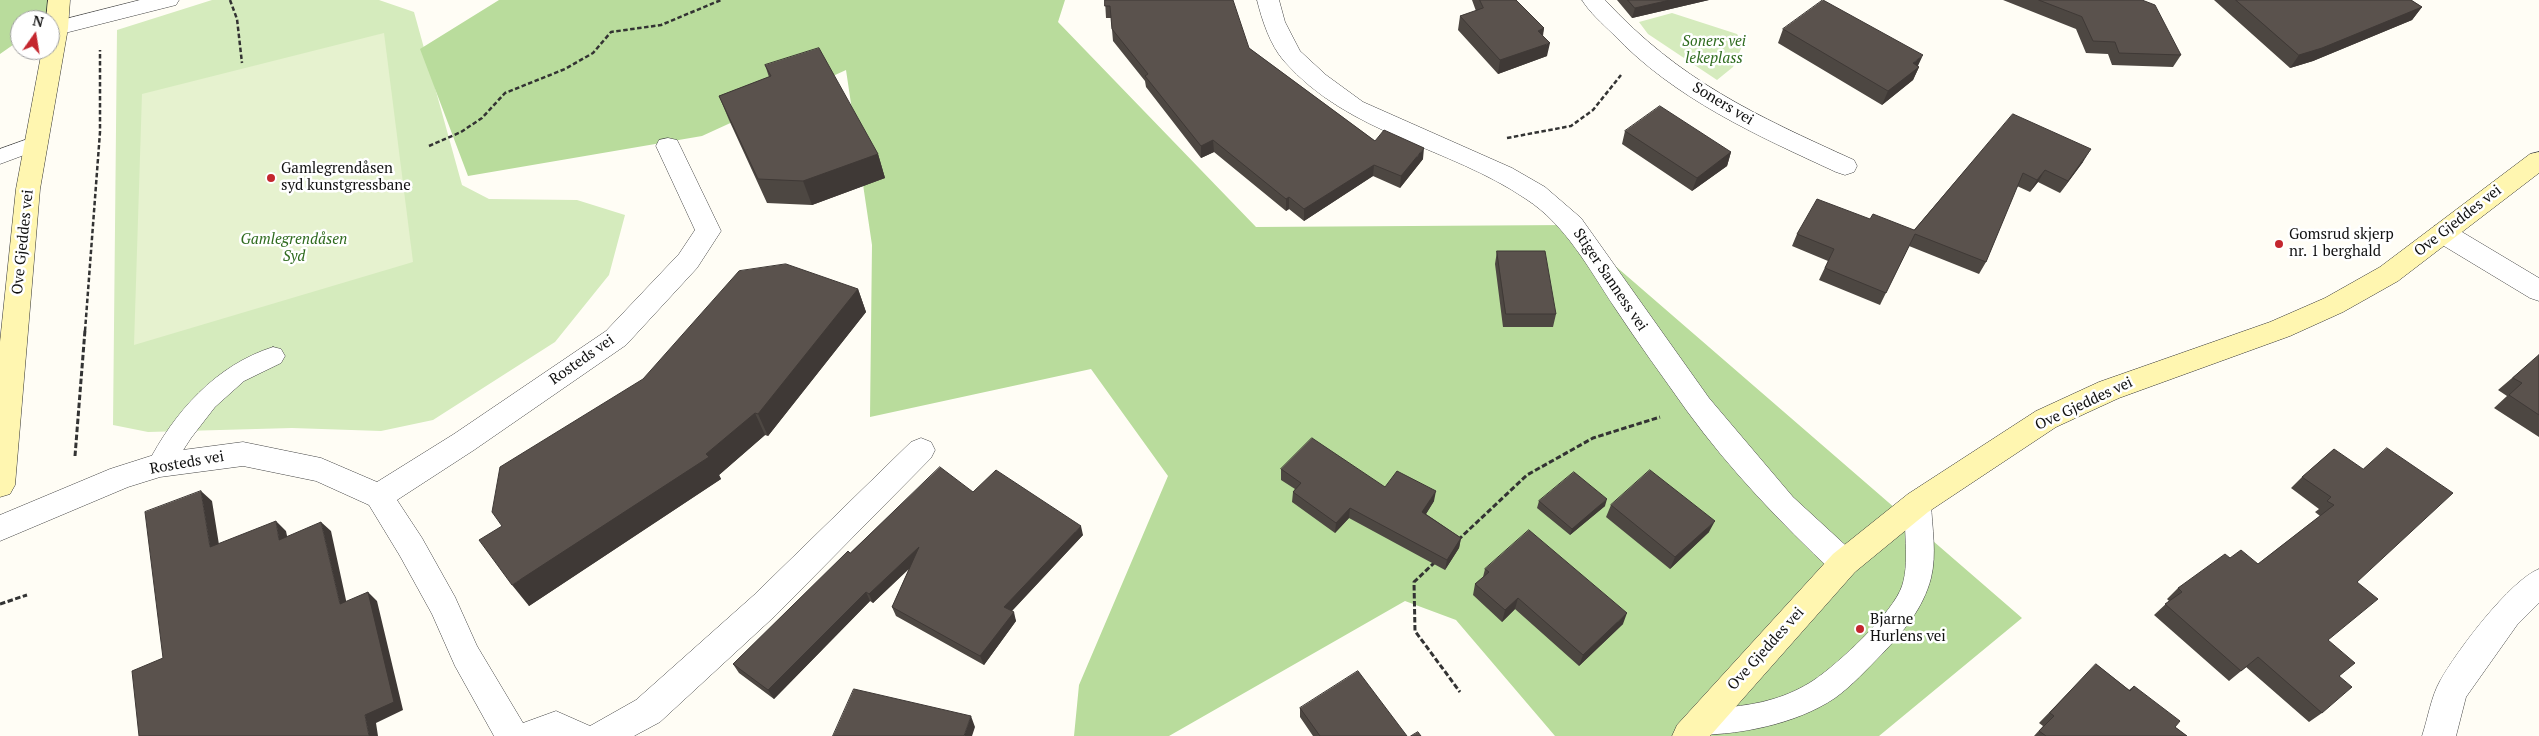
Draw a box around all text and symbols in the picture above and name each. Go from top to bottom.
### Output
north arrow [10,10,60,60]
text: N [31,10,46,31]
park label: Soners vei lekeplass [1682,33,1746,68]
street label: Soners vei [1689,79,1757,129]
place label: Gamlegrendåsen syd kunstgressbane [281,160,411,195]
marker: Gamlegrendåsen syd kunstgressbane [265,172,277,184]
street label: Ove Gjeddes vei [2411,181,2505,261]
street label: Ove Gjeddes vei [9,189,37,295]
street label: Stiger Sanness vei [1569,225,1651,335]
place label: Gomsrud skjerp nr. 1 berghald [2289,226,2394,261]
park label: Gamlegrendåsen Syd [241,231,347,266]
marker: Gomsrud skjerp nr. 1 berghald [2273,238,2285,250]
street label: Rosteds vei [546,331,618,389]
street label: Ove Gjeddes vei [2032,374,2136,434]
street label: Rosteds vei [148,448,226,478]
street label: Ove Gjeddes vei [1724,604,1808,694]
place label: Bjarne Hurlens vei [1870,611,1946,646]
marker: Bjarne Hurlens vei [1854,623,1866,635]

